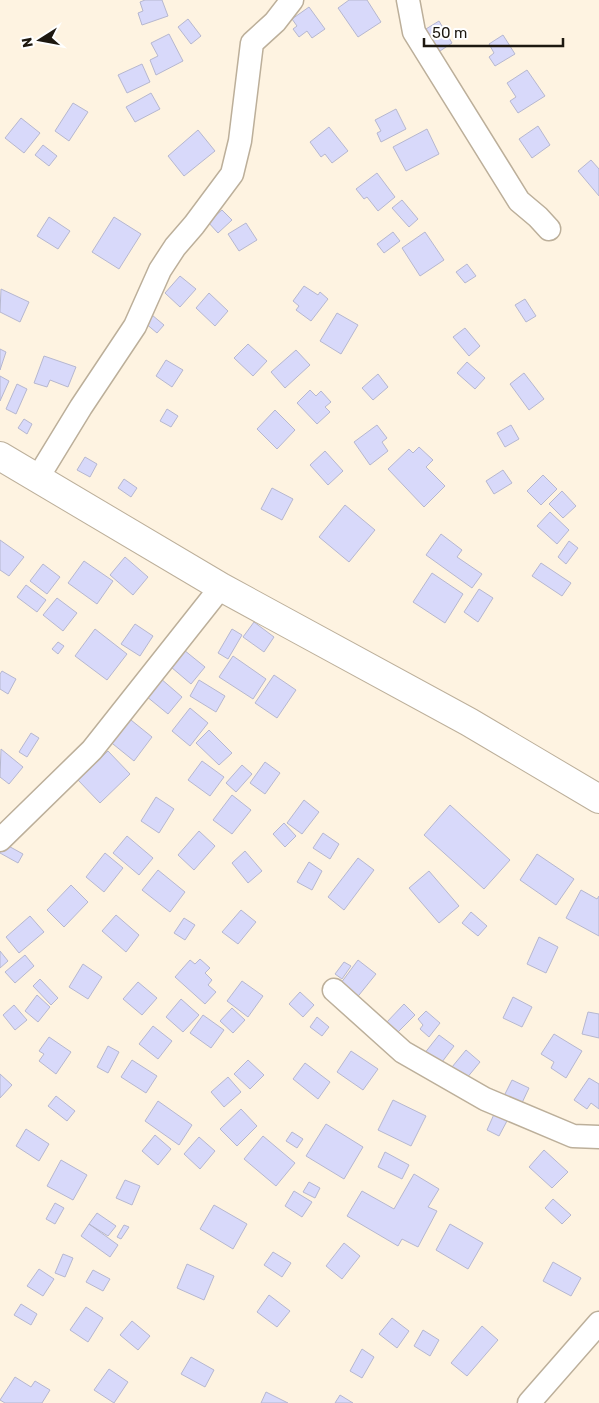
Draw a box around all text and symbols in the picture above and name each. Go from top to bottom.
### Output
north arrow [15,15,65,65]
scale bar [424,15,563,47]
text: 50 m [432,24,467,42]
text: N [18,36,37,49]

